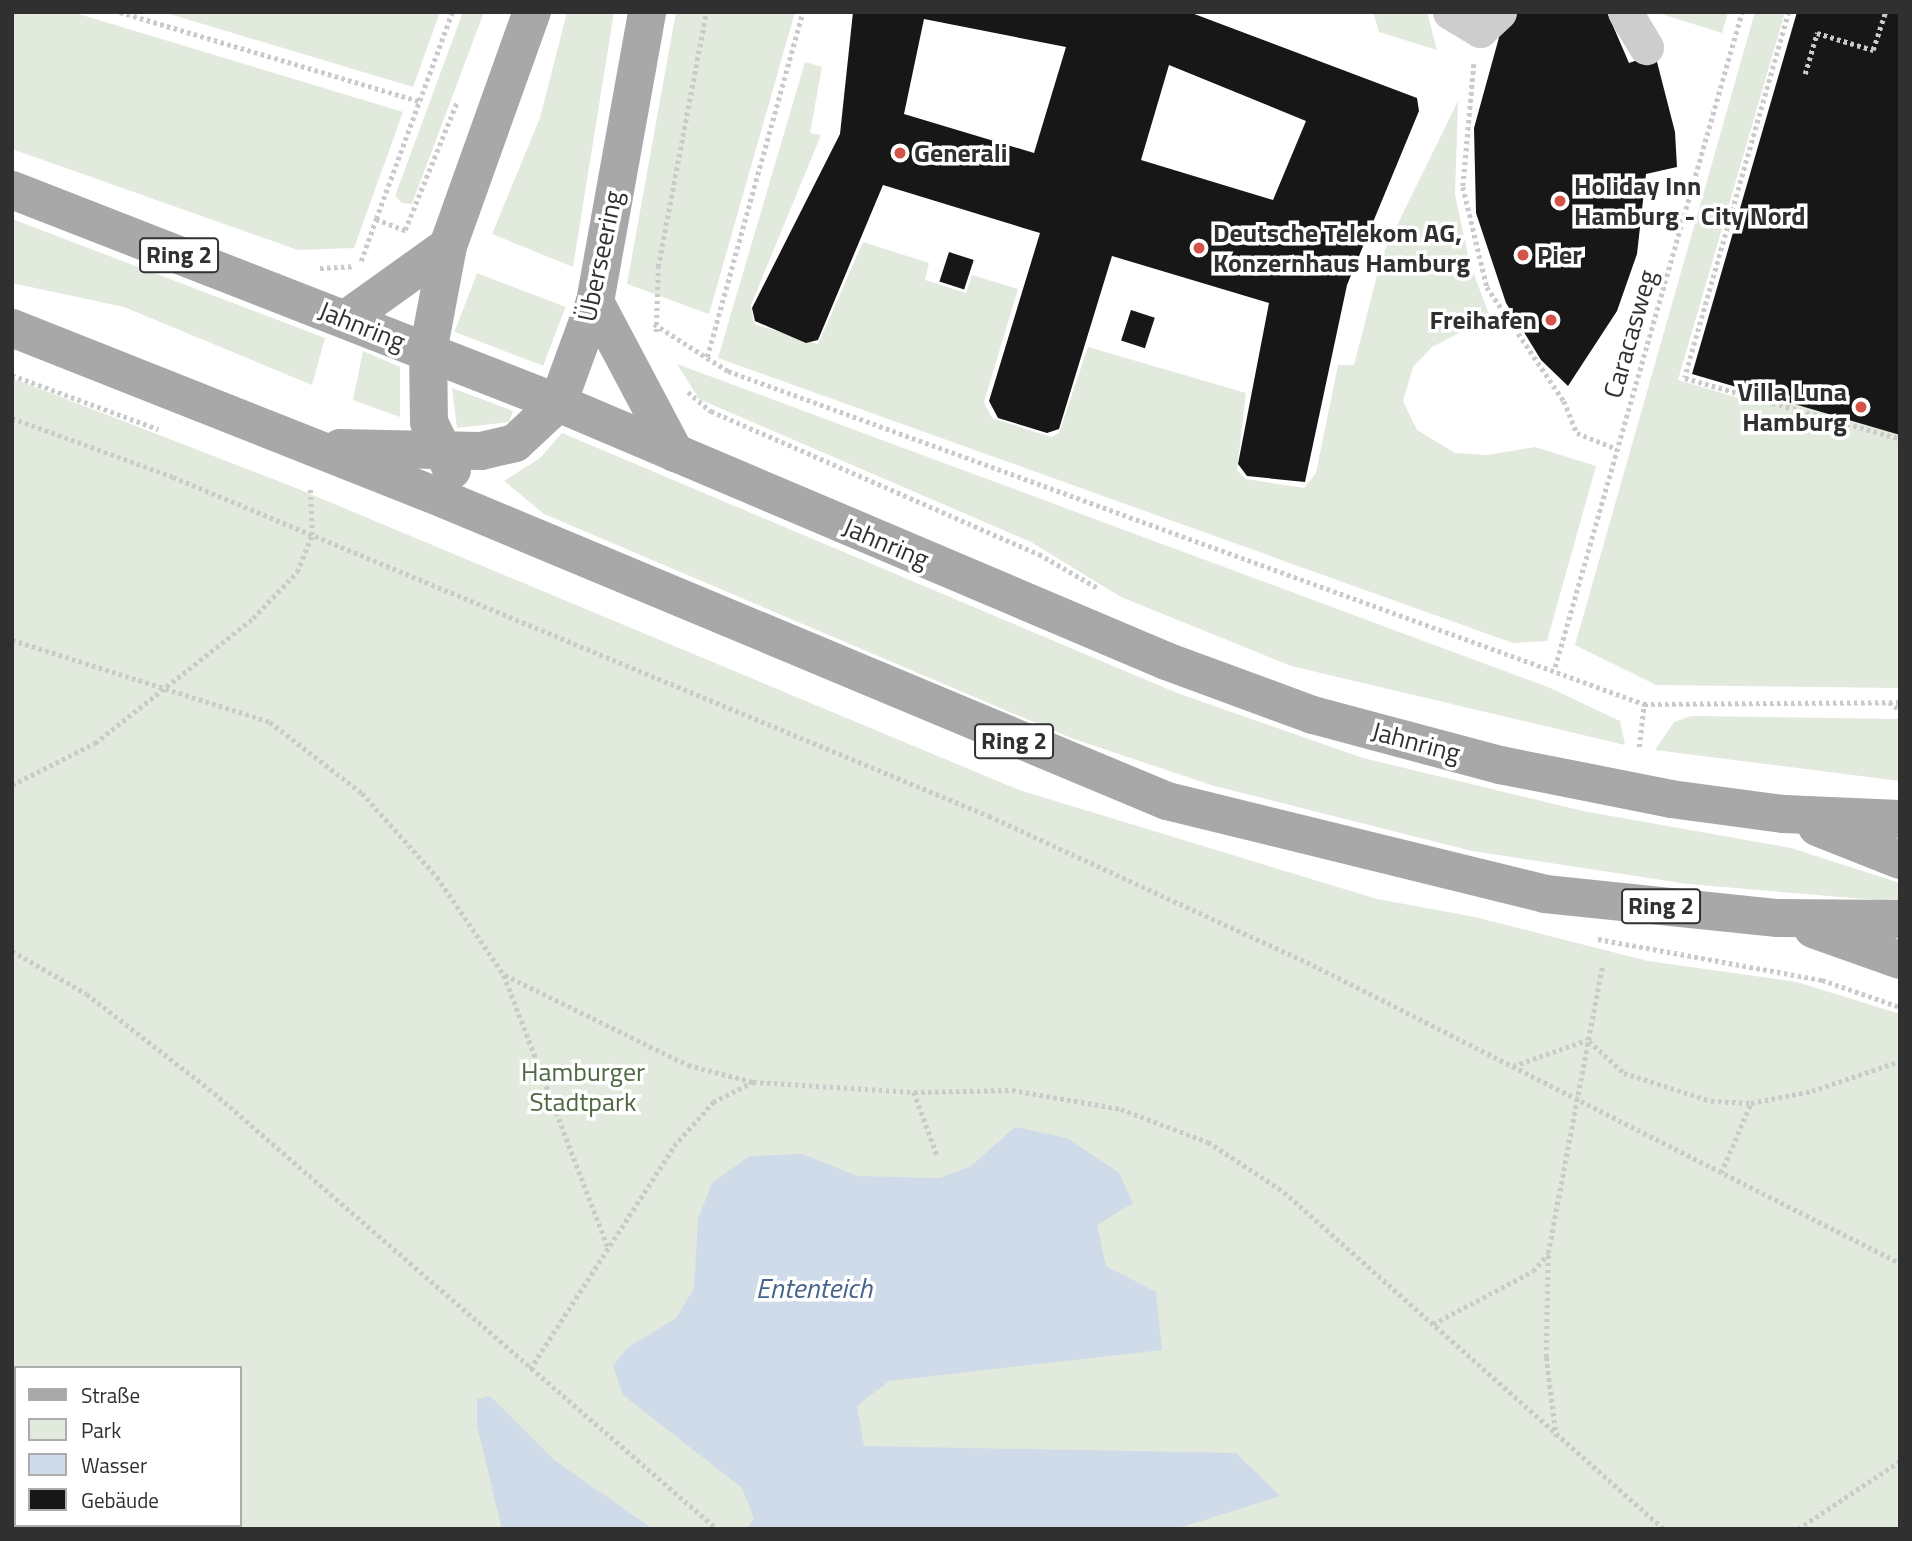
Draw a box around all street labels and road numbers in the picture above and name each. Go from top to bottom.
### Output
street label: Überseering [571,188,629,324]
road number: Ring 2 [139,234,219,276]
street label: Caracasweg [1597,266,1663,402]
street label: Jahnring [314,295,410,357]
street label: Jahnring [838,511,934,575]
street label: Jahnring [1368,715,1464,769]
road number: Ring 2 [974,720,1054,762]
road number: Ring 2 [1621,885,1701,926]

